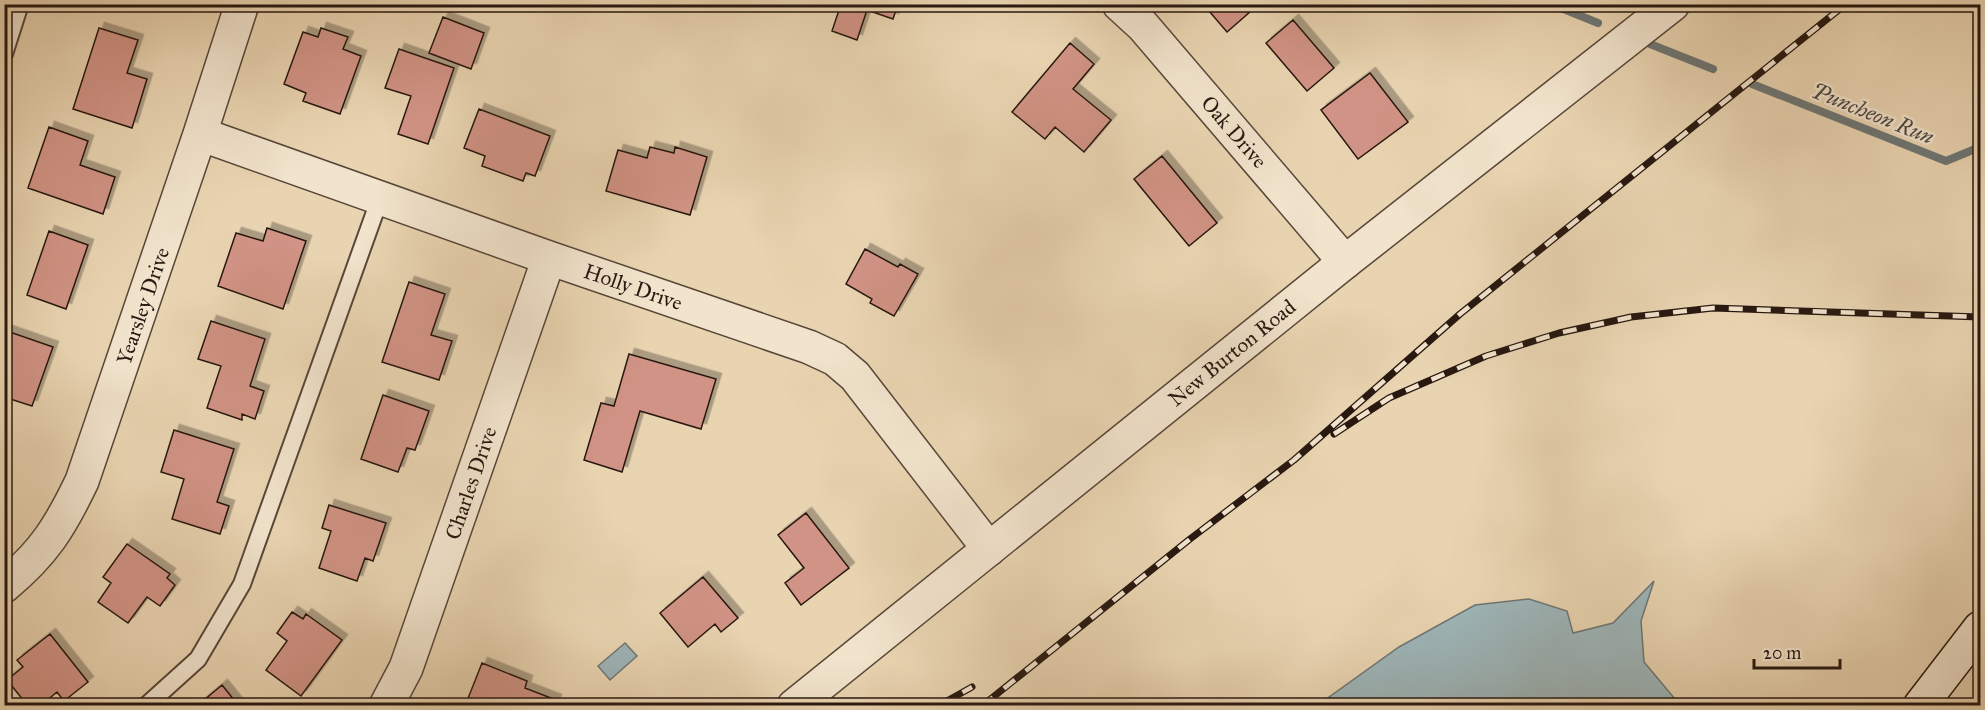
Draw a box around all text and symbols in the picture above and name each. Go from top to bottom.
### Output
water label: Puncheon Run [1808,77,1938,150]
street label: Oak Drive [1195,90,1273,174]
street label: Yearsley Drive [111,244,175,368]
street label: Holly Drive [580,258,686,316]
street label: New Burton Road [1163,293,1301,412]
street label: Charles Drive [440,423,503,543]
scale bar [1754,632,1840,670]
text: 20 m [1763,642,1801,664]

